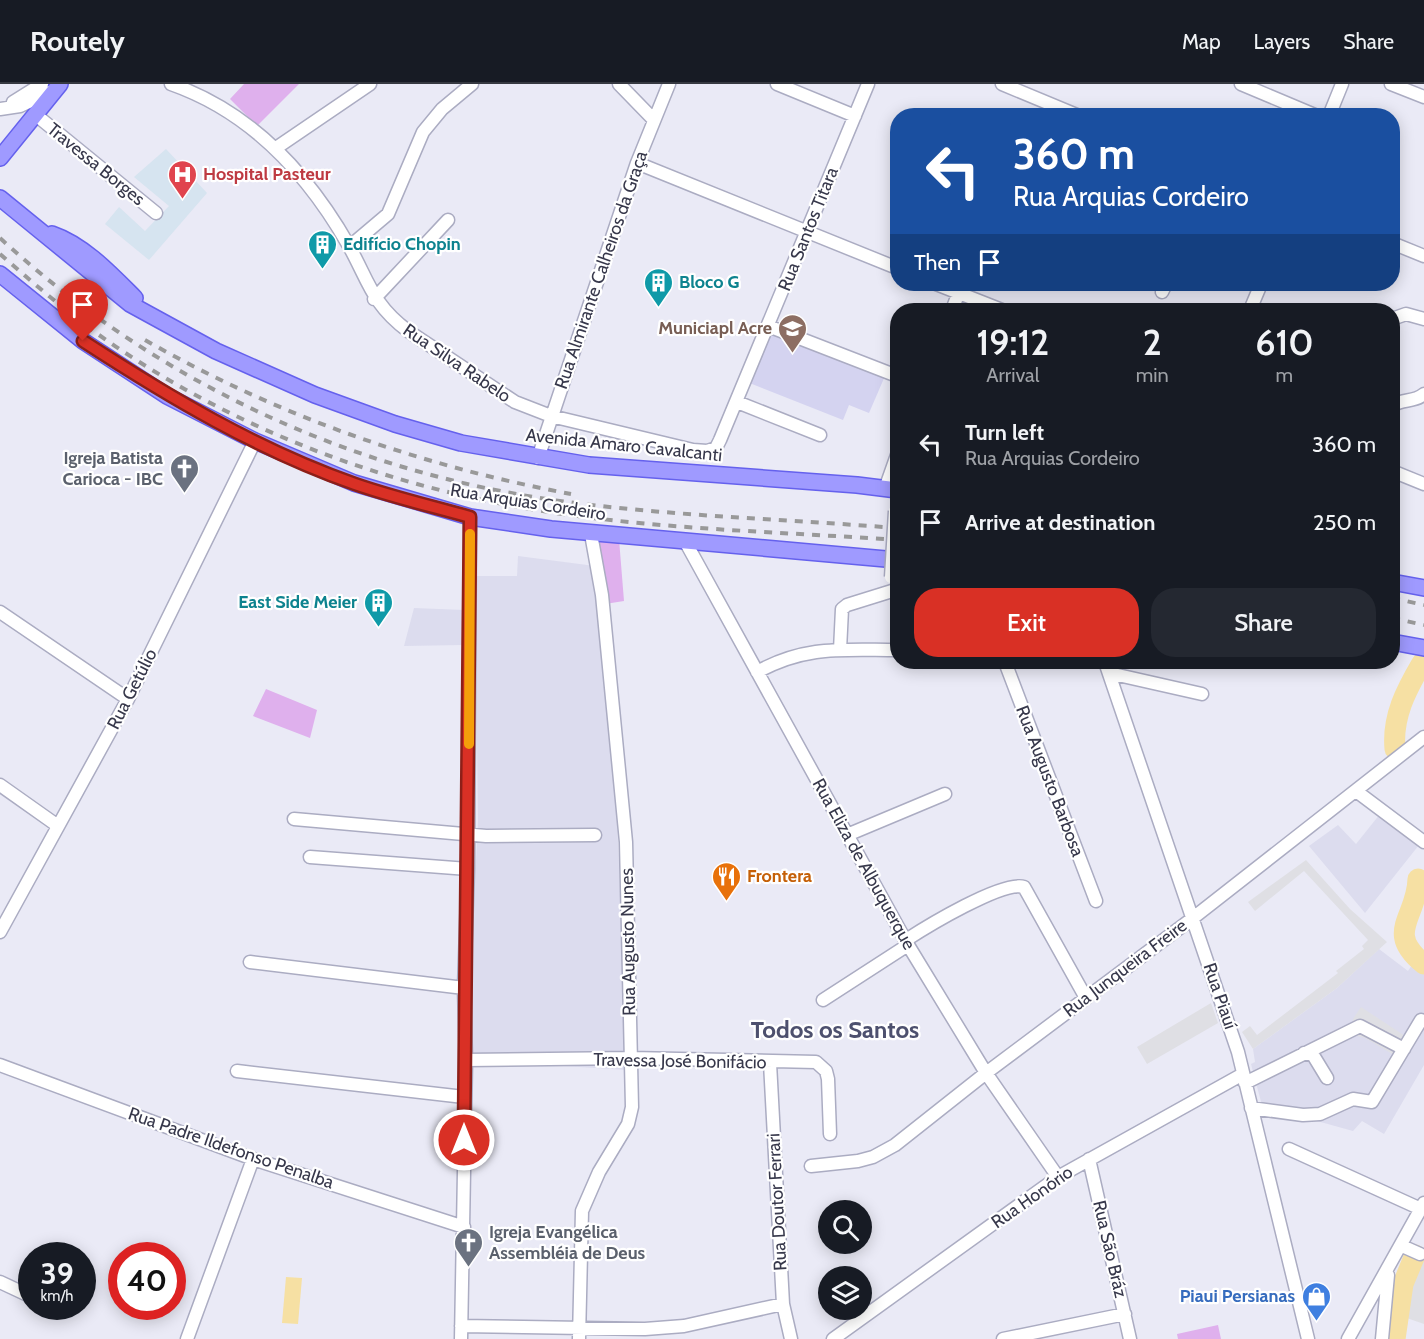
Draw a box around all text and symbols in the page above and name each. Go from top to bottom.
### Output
text: Routely [30,24,125,58]
text: Map [1182,29,1221,54]
text: Layers [1254,29,1310,54]
text: Share [1343,29,1394,54]
street label: Travessa Borges [43,118,149,210]
text: 360 m [1013,128,1135,180]
icon: left [914,132,992,210]
street label: Rua Almirante Calheiros da Graça [550,148,652,392]
hospital icon: Hospital Pasteur [166,158,198,200]
place label: Hospital Pasteur [203,163,331,185]
street label: Rua Santos Titara [773,164,843,294]
text: Rua Arquias Cordeiro [1013,180,1249,213]
building icon: Edifício Chopin [306,228,338,270]
place label: Edifício Chopin [343,233,461,255]
icon: arrive [973,246,1006,279]
text: Then [914,249,961,276]
building icon: Bloco G [642,266,674,308]
place label: Bloco G [679,271,739,293]
pin [57,279,108,341]
icon: arrive [66,288,99,321]
school or university icon: Municiapl Acre [777,312,809,354]
place label: Municiapl Acre [658,317,772,339]
street label: Rua Silva Rabelo [399,319,515,407]
text: 19:12 [977,320,1049,364]
text: 2 [1143,320,1162,364]
text: 610 [1255,320,1313,364]
text: Arrival [986,363,1039,387]
text: min [1136,363,1169,387]
text: m [1276,363,1293,387]
text: Turn left [965,419,1044,446]
street label: Avenida Amaro Cavalcanti [525,424,723,466]
icon: left [914,428,947,461]
text: 360 m [1312,431,1376,458]
text: Rua Arquias Cordeiro [965,446,1140,470]
place label: Igreja Batista Carioca - IBC [62,447,163,490]
church icon: Igreja Batista Carioca - IBC [168,452,200,494]
street label: Rua Arquias Cordeiro [449,479,607,525]
icon: arrive [914,506,947,539]
text: Arrive at destination [965,509,1155,536]
text: 250 m [1313,509,1376,536]
building icon: East Side Meier [362,586,394,628]
button: Exit [914,588,1139,657]
button: Share [1151,588,1376,657]
place label: East Side Meier [238,591,357,613]
street label: Rua Getúlio [102,645,162,733]
street label: Rua Augusto Barbosa [1011,702,1089,860]
street label: Rua Eliza de Albuquerque [808,774,920,954]
restaurant icon: Frontera [710,860,742,902]
place label: Frontera [747,865,812,887]
street label: Rua Augusto Nunes [616,868,640,1016]
street label: Rua Junqueira Freire [1059,914,1191,1022]
street label: Rua Piauí [1198,960,1242,1032]
district label: Todos os Santos [751,1015,919,1044]
street label: Travessa José Bonifácio [593,1048,767,1074]
street label: Rua Padre Ildefonso Penalba [125,1102,337,1194]
position arrow [432,1108,496,1172]
street label: Rua Doutor Ferrari [762,1133,792,1271]
street label: Rua Honório [987,1161,1077,1233]
street label: Rua São Bráz [1088,1198,1132,1300]
map controls [818,1200,872,1320]
button: search [818,1200,872,1254]
place label: Igreja Evangélica Assembléia de Deus [489,1221,646,1264]
church icon: Igreja Evangélica Assembléia de Deus [452,1226,484,1268]
speed limit sign: 40 [108,1242,186,1320]
text: 39 [40,1255,74,1292]
button: layers [818,1266,872,1320]
shop icon: Piaui Persianas [1300,1280,1332,1322]
place label: Piaui Persianas [1180,1285,1295,1307]
text: km/h [41,1287,73,1305]

